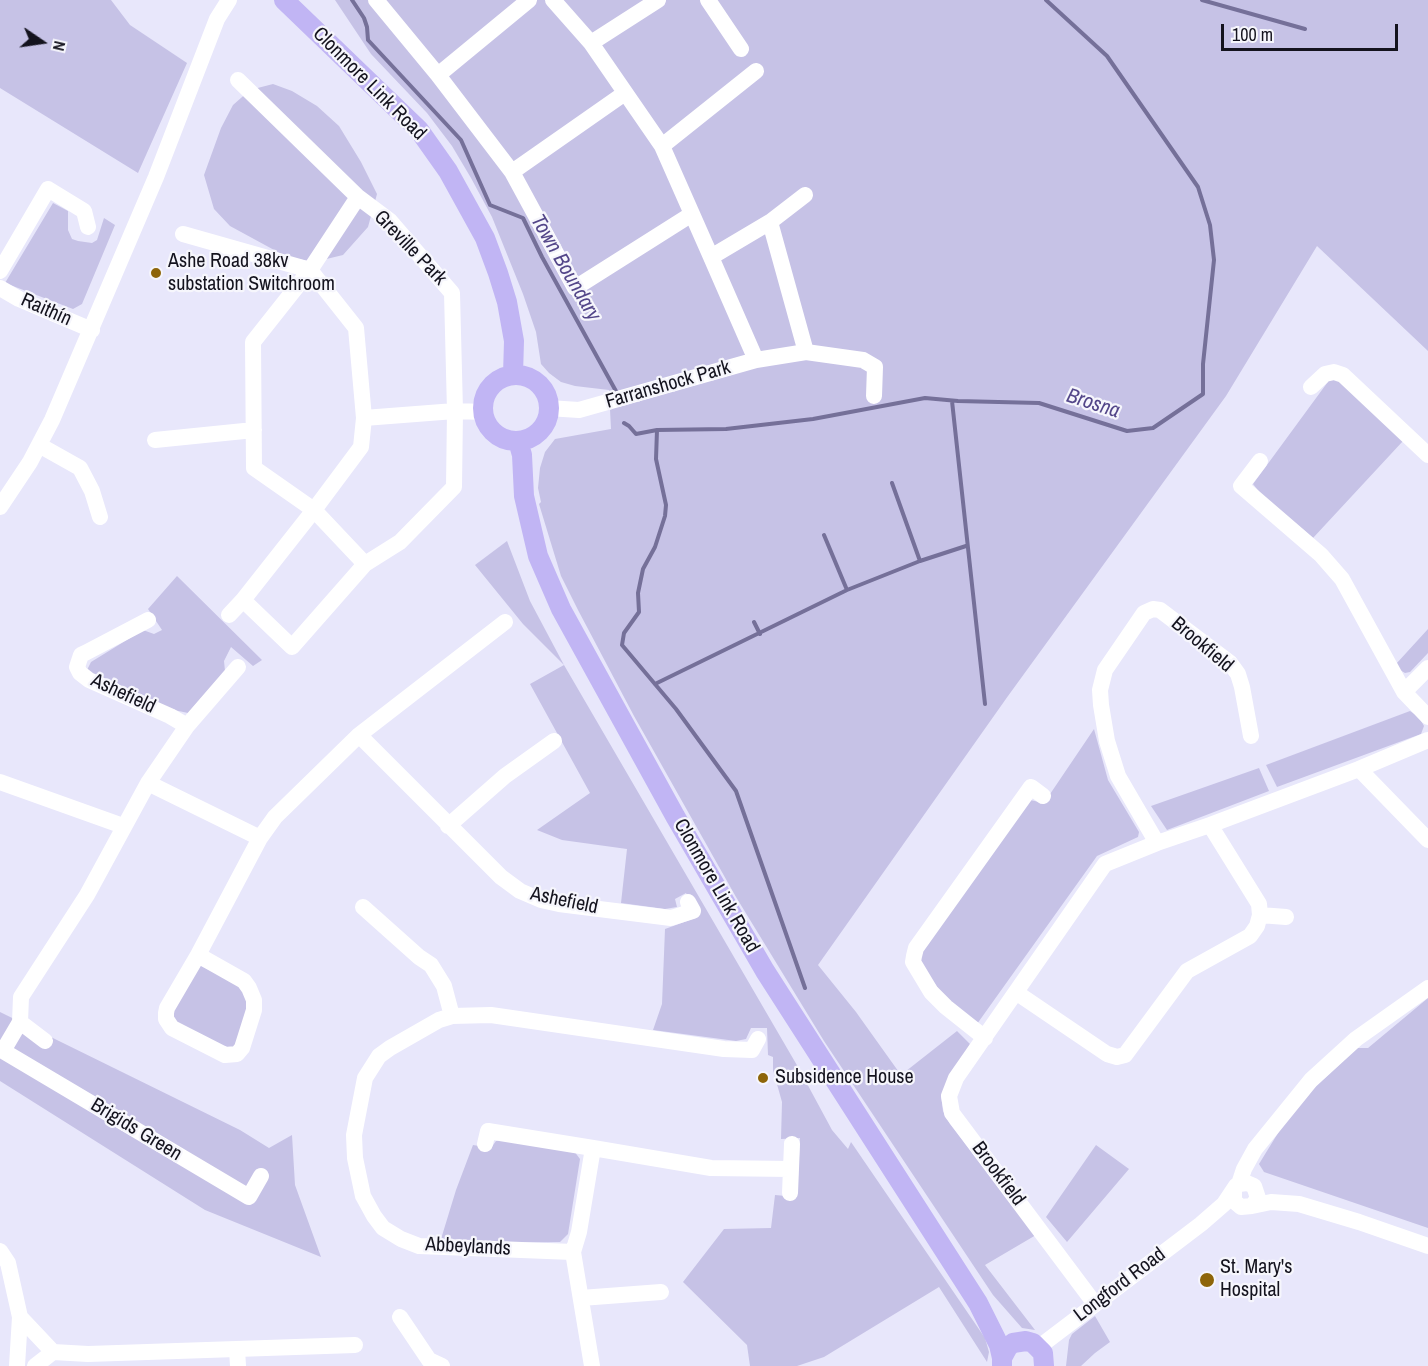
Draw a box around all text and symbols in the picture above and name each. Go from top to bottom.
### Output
north arrow [12,12,72,72]
scale bar [1224,12,1401,50]
street label: Clonmore Link Road [307,22,431,146]
text: 100 m [1232,22,1273,47]
text: N [48,39,71,53]
street label: Greville Park [368,206,452,290]
water label: Town Boundary [525,210,605,326]
place label: Ashe Road 38kv substation Switchroom [168,250,335,297]
marker: Ashe Road 38kv substation Switchroom [149,266,163,280]
street label: Raithín [17,288,75,332]
street label: Farranshock Park [603,356,733,414]
water label: Brosna [1063,384,1123,424]
street label: Brookfield [1166,612,1238,678]
street label: Ashefield [87,669,159,719]
street label: Clonmore Link Road [668,815,764,957]
street label: Ashefield [528,882,600,920]
place label: Subsidence House [775,1066,914,1090]
marker: Subsidence House [756,1071,770,1085]
street label: Brigids Green [86,1093,186,1167]
street label: Brookfield [966,1137,1030,1211]
street label: Abbeylands [425,1233,511,1261]
street label: Longford Road [1069,1243,1171,1327]
place label: St. Mary's Hospital [1220,1256,1292,1303]
marker: St. Mary's Hospital [1198,1271,1216,1289]

